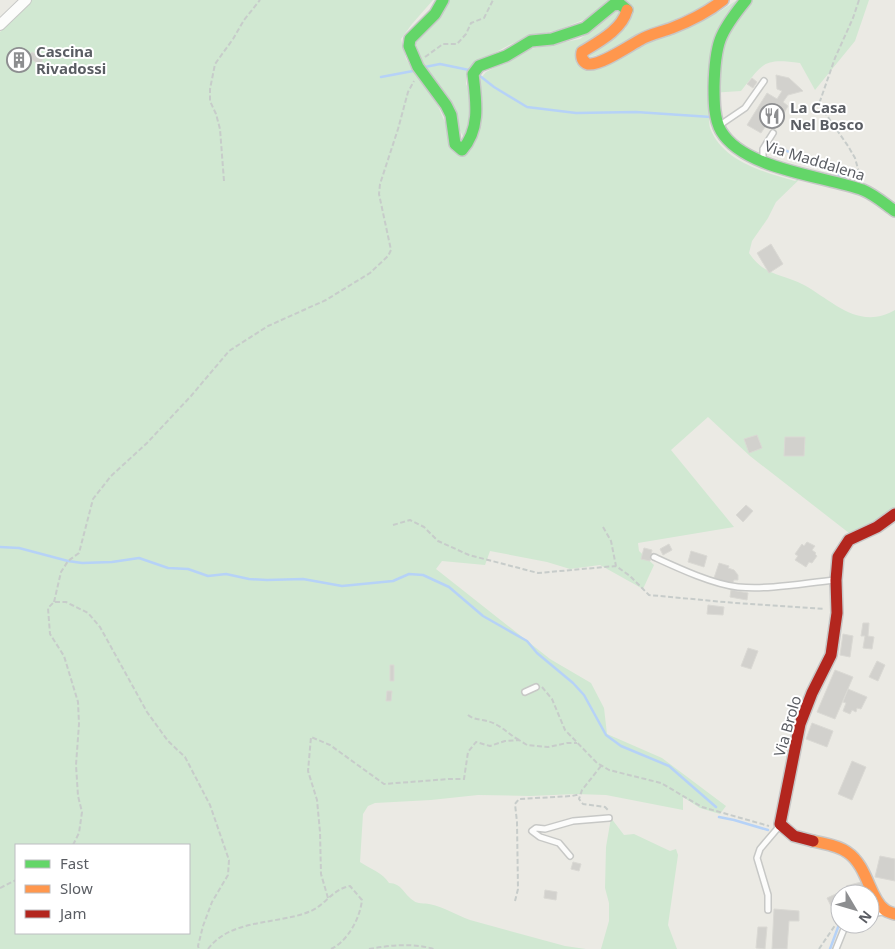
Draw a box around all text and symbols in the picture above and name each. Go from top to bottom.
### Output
place label: Cascina Rivadossi [36,41,106,78]
building icon: Cascina Rivadossi [6,47,32,73]
place label: La Casa Nel Bosco [790,97,864,134]
restaurant icon: La Casa Nel Bosco [759,103,785,129]
street label: Via Maddalena [762,135,868,185]
street label: Via Brolo [769,693,805,759]
legend [15,844,190,934]
text: Fast [60,853,89,873]
text: Slow [60,878,93,898]
north arrow [830,884,880,934]
text: Jam [58,903,87,923]
text: N [855,907,877,928]

